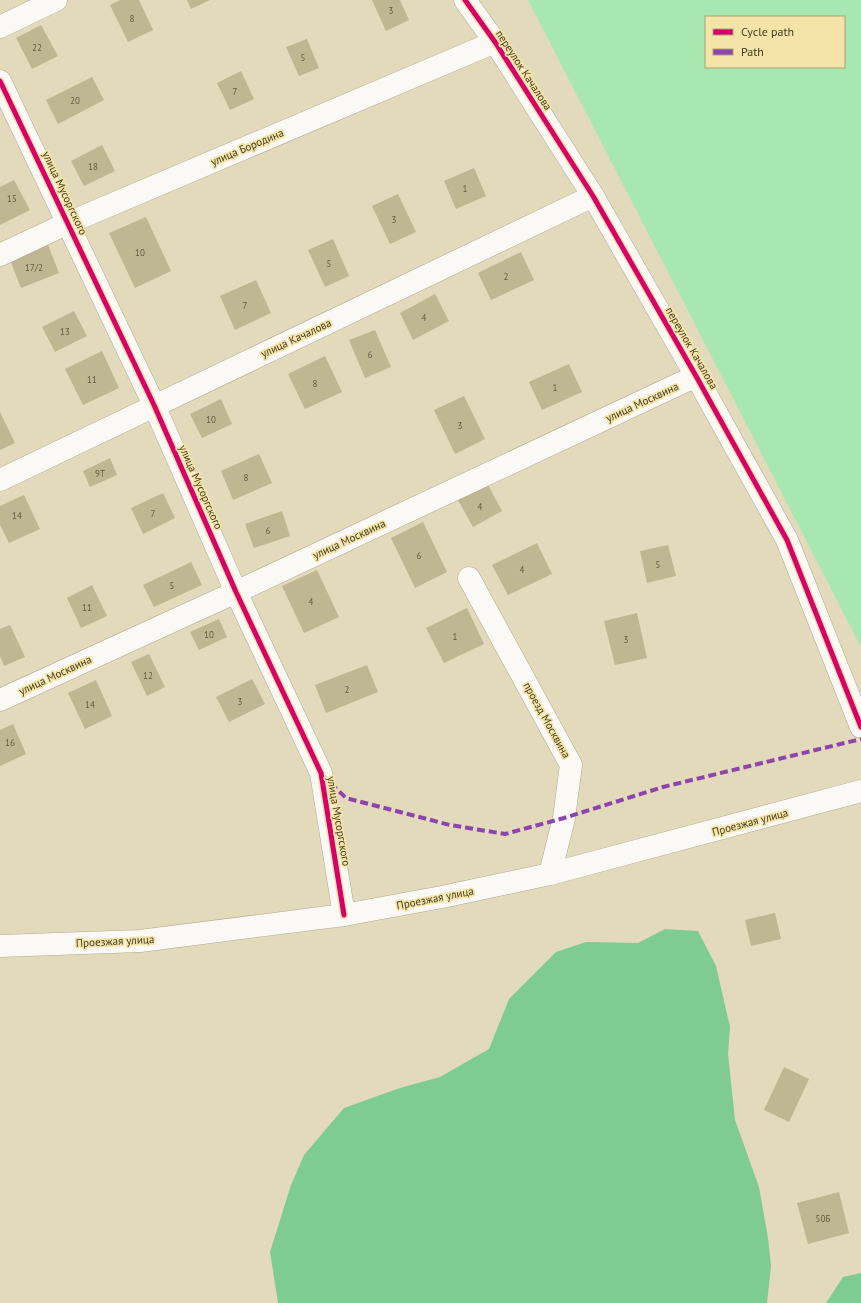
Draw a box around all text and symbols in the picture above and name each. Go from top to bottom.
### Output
house number: 3 [389,5,394,16]
house number: 8 [130,13,135,24]
legend [705,16,845,68]
text: Cycle path [741,24,794,39]
street label: переулок Качалова [493,27,555,113]
house number: 22 [32,42,42,53]
text: Path [741,44,764,59]
house number: 5 [301,52,306,63]
house number: 7 [233,86,238,97]
house number: 20 [70,95,80,106]
street label: улица Бородина [208,125,286,169]
street label: улица Мусоргского [39,149,91,237]
house number: 18 [88,161,98,172]
house number: 1 [463,183,468,194]
house number: 15 [7,193,17,204]
house number: 3 [392,214,397,225]
house number: 10 [135,247,145,258]
house number: 5 [327,258,332,269]
house number: 17/2 [25,262,43,273]
house number: 2 [504,271,509,282]
house number: 7 [243,300,248,311]
street label: переулок Качалова [663,304,721,392]
house number: 4 [422,312,427,323]
street label: улица Качалова [258,316,334,360]
house number: 13 [60,326,70,337]
house number: 6 [368,349,373,360]
house number: 11 [87,374,97,385]
house number: 8 [313,378,318,389]
street label: улица Москвина [603,379,681,425]
house number: 1 [553,382,558,393]
house number: 10 [206,414,216,425]
house number: 3 [458,420,463,431]
street label: улица Мусоргского [176,443,226,531]
house number: 9Т [95,468,105,479]
house number: 8 [244,472,249,483]
house number: 4 [478,501,483,512]
house number: 7 [151,508,156,519]
house number: 14 [12,510,22,521]
street label: улица Москвина [310,516,388,562]
house number: 6 [266,525,271,536]
house number: 6 [417,550,422,561]
house number: 5 [656,559,661,570]
house number: 4 [520,564,525,575]
house number: 5 [170,580,175,591]
house number: 4 [309,596,314,607]
house number: 11 [82,602,92,613]
house number: 10 [204,629,214,640]
house number: 1 [453,631,458,642]
house number: 3 [624,634,629,645]
street label: улица Москвина [16,652,94,698]
house number: 12 [143,670,153,681]
street label: проезд Москвина [520,680,574,760]
house number: 2 [345,684,350,695]
house number: 3 [238,696,243,707]
house number: 14 [85,699,95,710]
house number: 16 [5,737,15,748]
street label: улица Мусоргского [324,775,354,867]
street label: Проезжая улица [710,805,790,839]
street label: Проезжая улица [395,884,475,912]
street label: Проезжая улица [75,932,155,950]
house number: 50Б [816,1213,830,1224]

